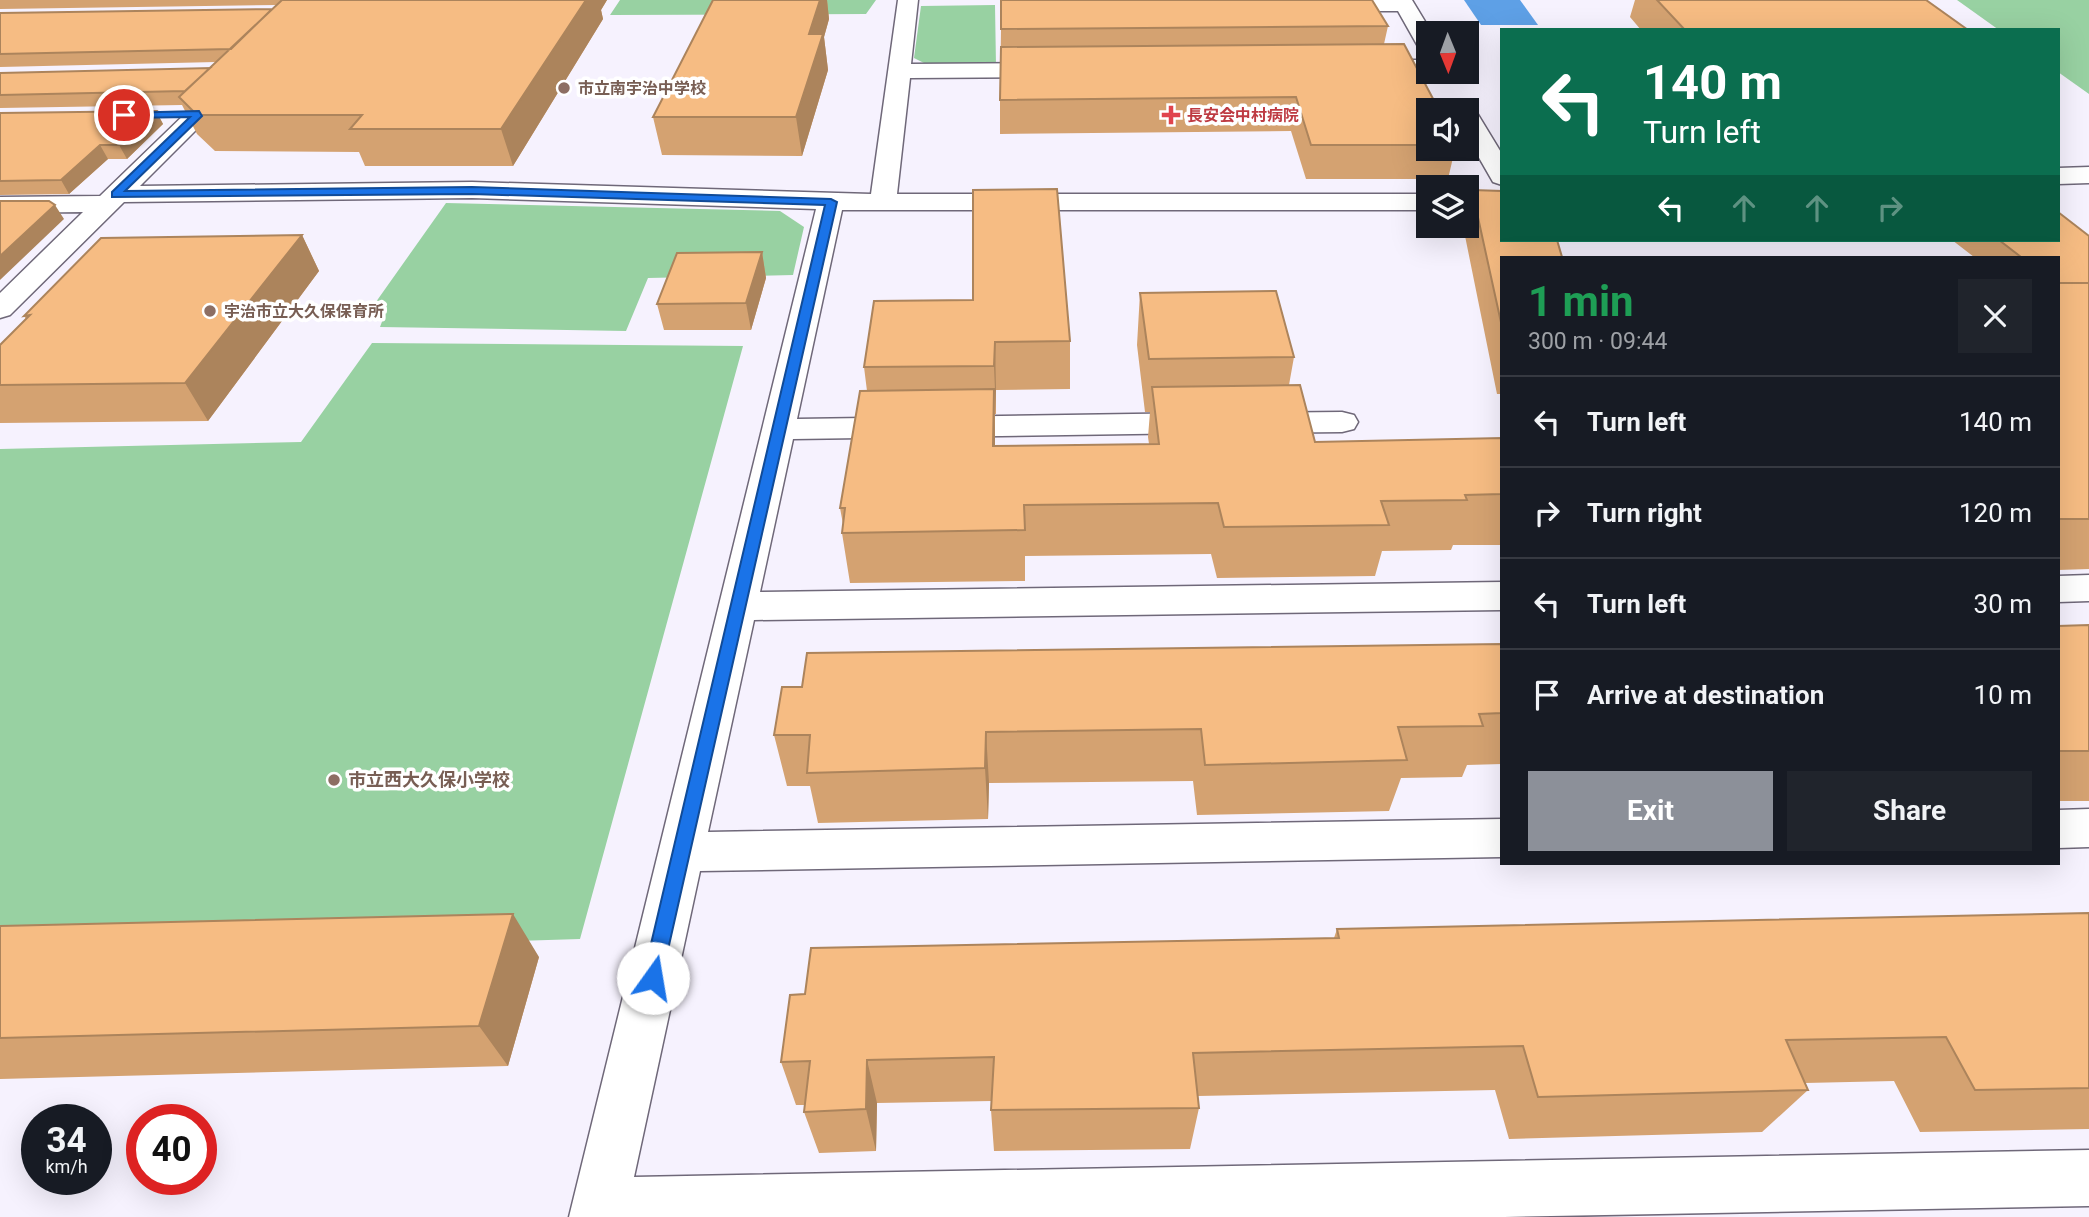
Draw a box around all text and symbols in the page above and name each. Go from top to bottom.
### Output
north arrow [1416,21,1479,84]
map controls [1416,21,1479,238]
text: 140 m [1643,54,1782,111]
icon: left [1528,56,1619,147]
place label: 市立南宇治中学校 [578,79,706,98]
marker: 市立南宇治中学校 [556,80,572,96]
pin [94,85,154,145]
icon: arrive [105,96,143,134]
button: sound [1416,98,1479,161]
marker: 長安会中村病院 [1161,105,1181,125]
place label: 長安会中村病院 [1187,106,1299,125]
text: Turn left [1643,113,1761,151]
button: layers [1416,175,1479,238]
icon: left [1652,189,1690,227]
icon: ahead [1725,189,1763,227]
icon: ahead [1798,189,1836,227]
icon: right [1871,189,1909,227]
text: 1 min [1528,277,1634,326]
button: close [1958,279,2032,353]
place label: 宇治市立大久保保育所 [224,302,384,321]
marker: 宇治市立大久保保育所 [202,303,218,319]
text: 300 m · 09:44 [1528,328,1667,355]
icon: left [1528,403,1566,441]
text: Turn left [1587,407,1686,437]
text: 140 m [1959,407,2032,437]
icon: right [1528,494,1566,532]
text: Turn right [1587,498,1702,528]
text: 120 m [1959,498,2032,528]
icon: left [1528,585,1566,623]
text: Turn left [1587,589,1686,619]
text: 30 m [1974,589,2032,619]
icon: arrive [1528,676,1566,714]
text: Arrive at destination [1587,680,1824,710]
text: 10 m [1974,680,2032,710]
place label: 市立西大久保小学校 [348,769,510,790]
button: Exit [1528,771,1773,851]
button: Share [1787,771,2032,851]
marker: 市立西大久保小学校 [326,772,342,788]
position arrow [616,941,690,1015]
speed limit sign: 40 [126,1104,217,1195]
text: 34 [46,1120,87,1161]
text: km/h [45,1156,88,1177]

